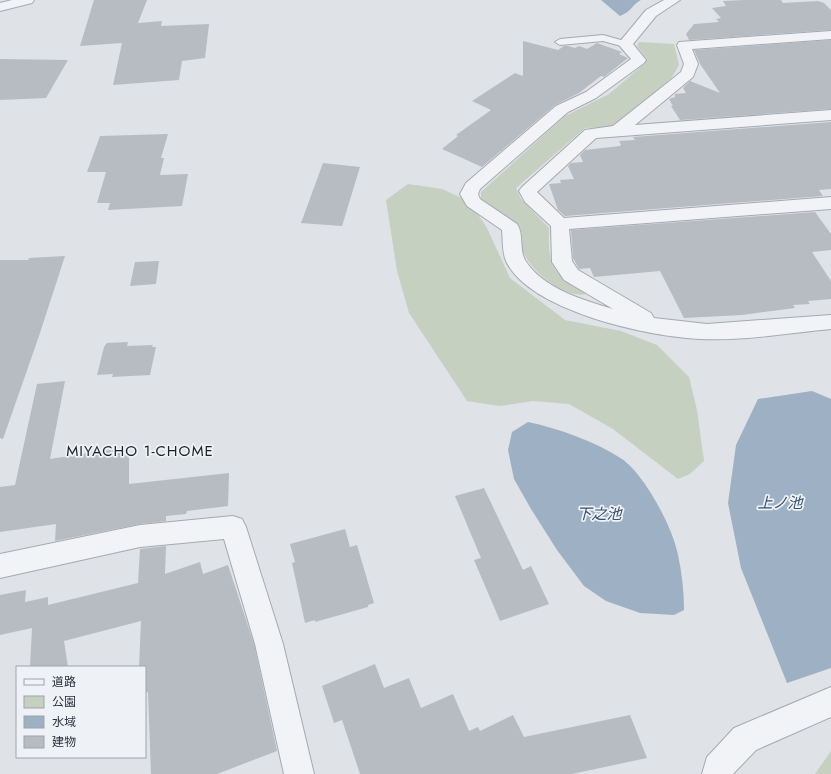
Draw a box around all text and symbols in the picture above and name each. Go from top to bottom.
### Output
district label: MIYACHO 1-CHOME [66,440,214,462]
water label: 上ノ池 [757,492,804,514]
water label: 下之池 [576,503,623,525]
legend [16,666,146,758]
text: 道路 [52,673,76,691]
text: 公園 [52,693,76,711]
text: 水域 [52,713,76,731]
text: 建物 [52,733,76,751]

